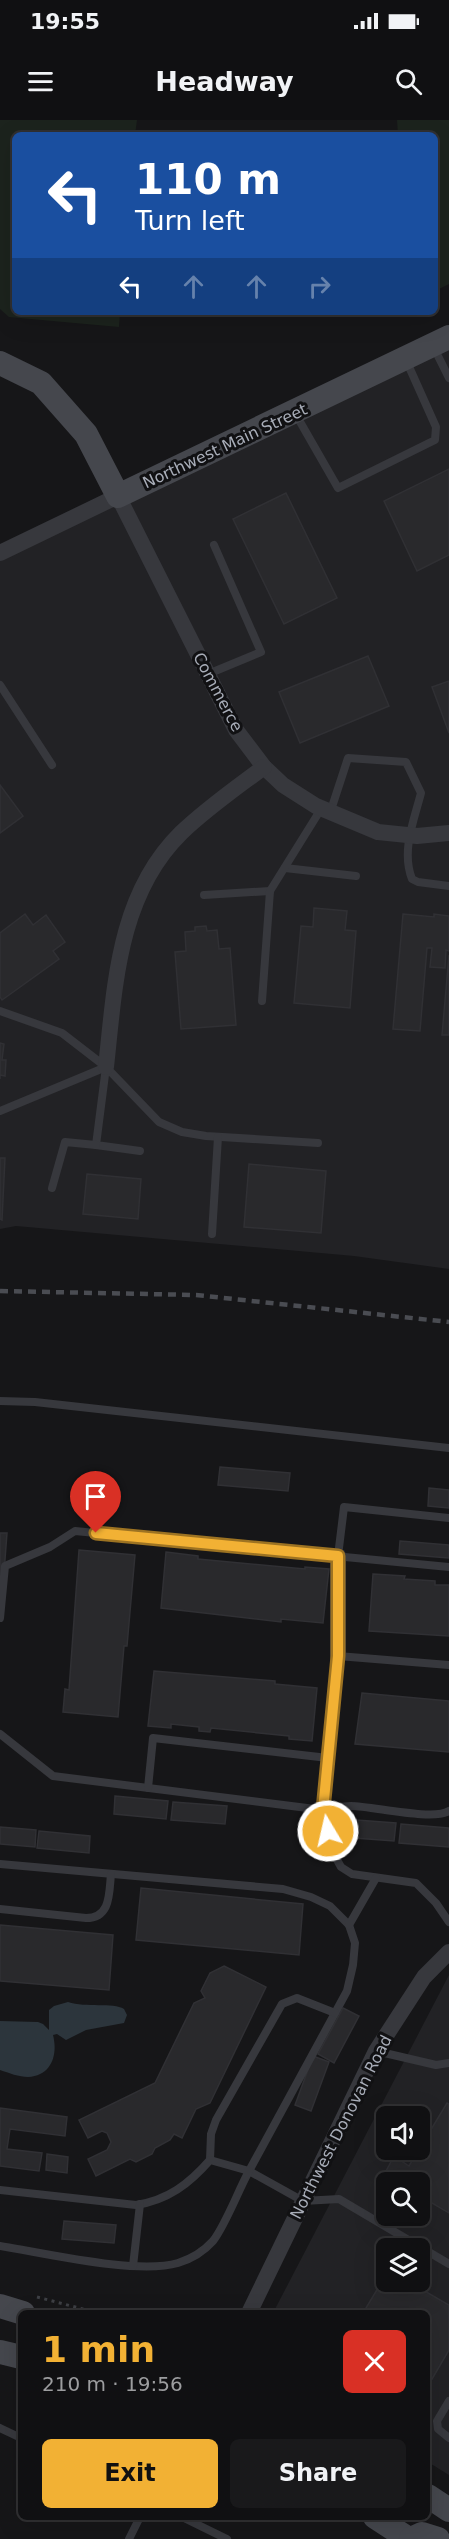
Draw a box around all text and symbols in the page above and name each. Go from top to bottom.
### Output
text: 19:55 [30,9,100,34]
icon: menu [24,65,57,98]
icon: search [392,65,425,98]
text: Headway [155,66,294,97]
text: 110 m [135,155,281,204]
icon: left [36,156,114,234]
text: Turn left [135,205,245,236]
icon: left [114,270,147,303]
icon: ahead [177,270,210,303]
icon: ahead [240,270,273,303]
icon: right [303,270,336,303]
street label: Northwest Main Street [140,400,310,492]
street label: Commerce [189,649,247,735]
pin [70,1471,121,1533]
icon: arrive [79,1480,112,1513]
position arrow [296,1799,360,1863]
street label: Northwest Donovan Road [286,2032,396,2222]
map controls [376,2106,430,2292]
button: sound [376,2106,430,2160]
button: search [376,2172,430,2226]
button: layers [376,2238,430,2292]
text: 1 min [42,2329,155,2370]
button: close [343,2330,406,2393]
text: 210 m · 19:56 [42,2372,183,2396]
button: Exit [42,2439,218,2508]
button: Share [230,2439,406,2508]

